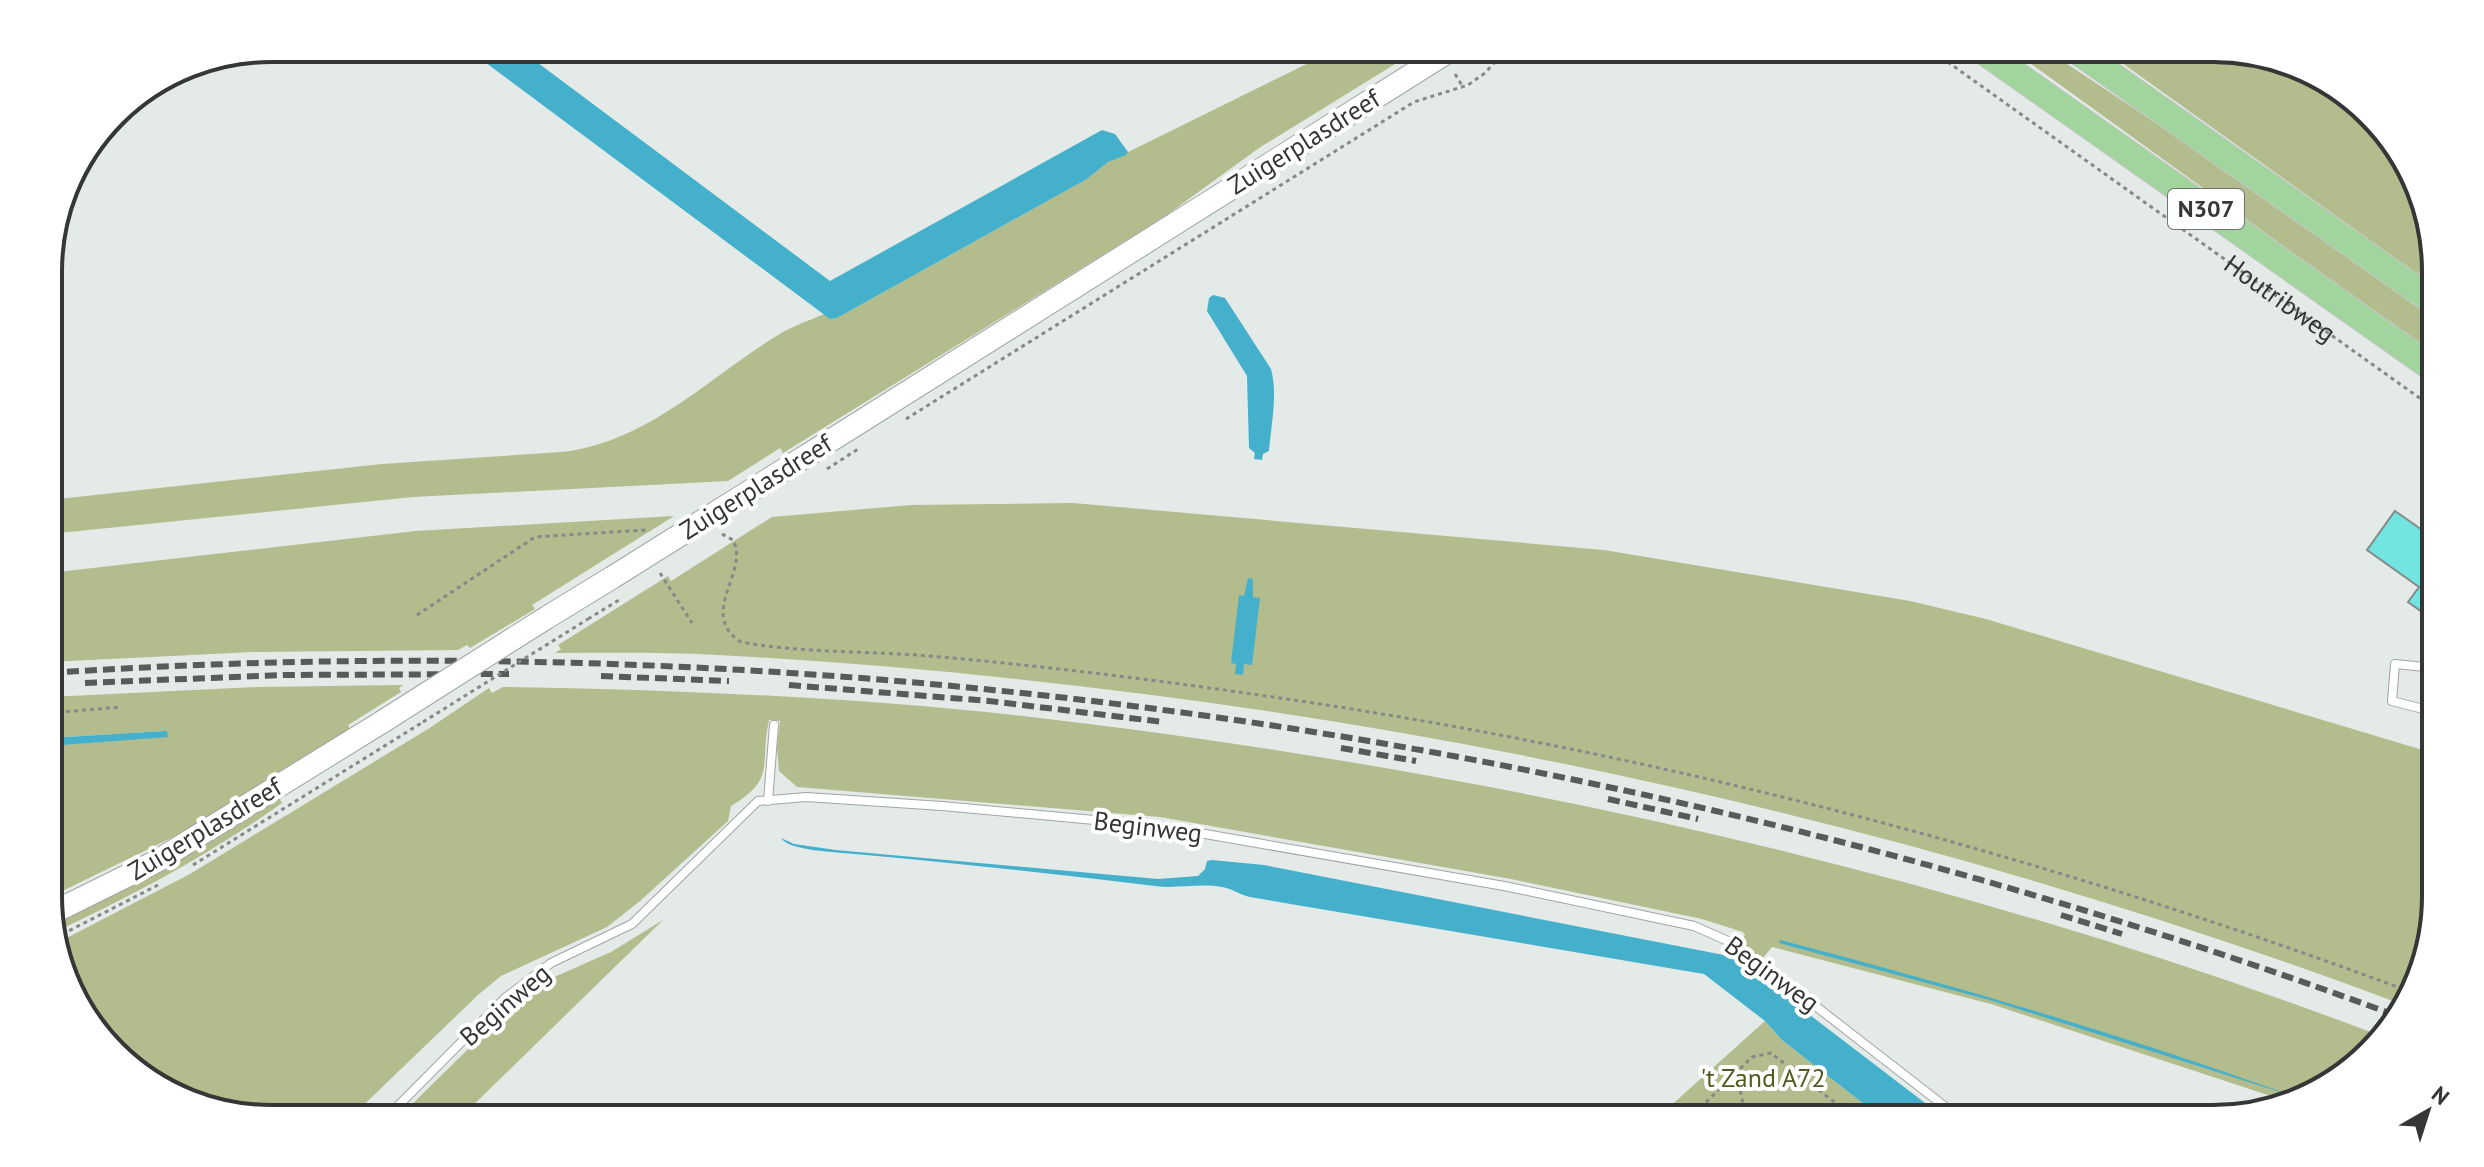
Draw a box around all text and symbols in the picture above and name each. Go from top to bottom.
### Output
street label: Zuigerplasdreef [1221,81,1387,201]
road number: N307 [2168,189,2244,229]
street label: Houtribweg [2218,247,2343,349]
street label: Zuigerplasdreef [673,426,839,546]
street label: Zuigerplasdreef [122,769,289,887]
street label: Beginweg [1092,803,1204,850]
street label: Beginweg [1719,928,1826,1019]
street label: Beginweg [453,956,557,1053]
park label: 't Zand A72 [1700,1061,1826,1094]
north arrow [2388,1071,2468,1151]
text: N [2426,1080,2455,1111]

